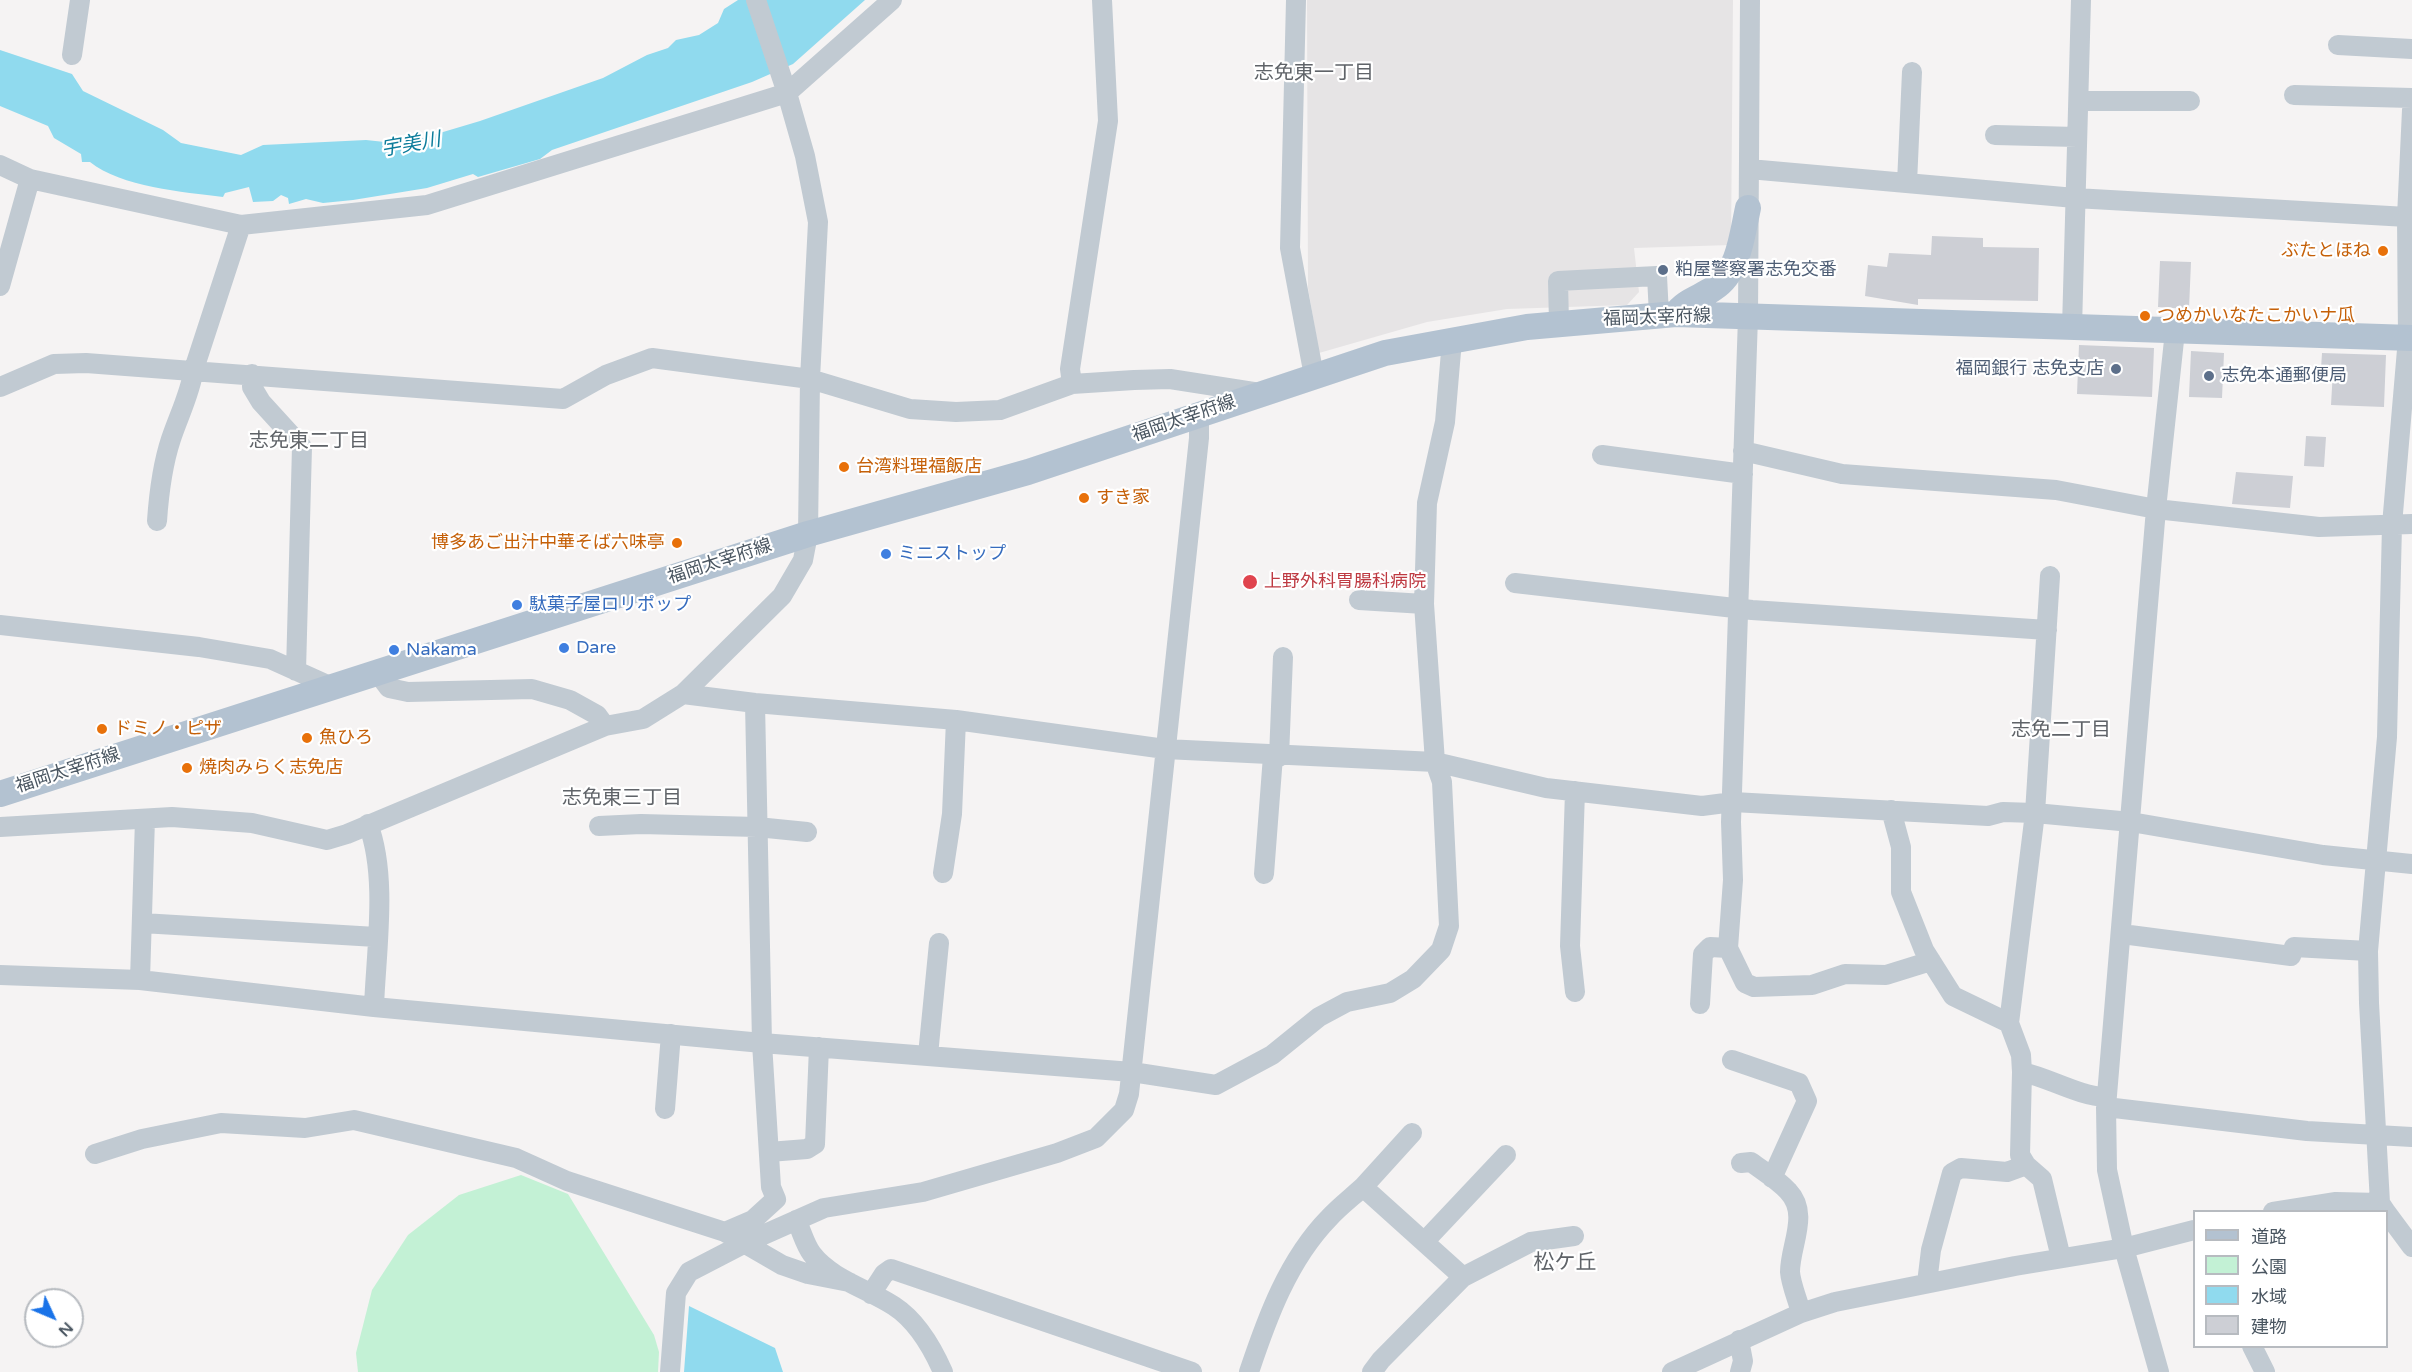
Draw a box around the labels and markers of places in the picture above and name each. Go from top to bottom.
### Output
place label: ぶたとほね [2281,240,2371,262]
marker: ぶたとほね [2376,244,2390,258]
place label: 粕屋警察署志免交番 [1675,259,1837,281]
marker: 粕屋警察署志免交番 [1656,263,1670,277]
place label: つめかいなたこかいナ瓜 [2157,305,2355,327]
marker: つめかいなたこかいナ瓜 [2138,309,2152,323]
place label: 福岡銀行 志免支店 [1955,358,2104,380]
marker: 福岡銀行 志免支店 [2109,362,2123,376]
place label: 志免本通郵便局 [2221,365,2347,387]
marker: 志免本通郵便局 [2202,369,2216,383]
place label: 台湾料理福飯店 [856,456,982,478]
marker: 台湾料理福飯店 [837,460,851,474]
place label: すき家 [1096,487,1150,509]
marker: すき家 [1077,491,1091,505]
place label: 博多あご出汁中華そば六味亭 [431,532,665,554]
marker: 博多あご出汁中華そば六味亭 [670,536,684,550]
place label: ミニストップ [898,543,1006,565]
marker: ミニストップ [879,547,893,561]
place label: 上野外科胃腸科病院 [1264,571,1426,593]
marker: 上野外科胃腸科病院 [1241,573,1259,591]
place label: 駄菓子屋ロリポップ [529,594,691,616]
marker: 駄菓子屋ロリポップ [510,598,524,612]
place label: Dare [576,637,616,659]
place label: Nakama [406,639,477,661]
marker: Dare [557,641,571,655]
marker: Nakama [387,643,401,657]
place label: ドミノ・ピザ [114,718,222,740]
marker: ドミノ・ピザ [95,722,109,736]
place label: 魚ひろ [319,727,373,749]
marker: 魚ひろ [300,731,314,745]
place label: 焼肉みらく志免店 [199,757,343,779]
marker: 焼肉みらく志免店 [180,761,194,775]

